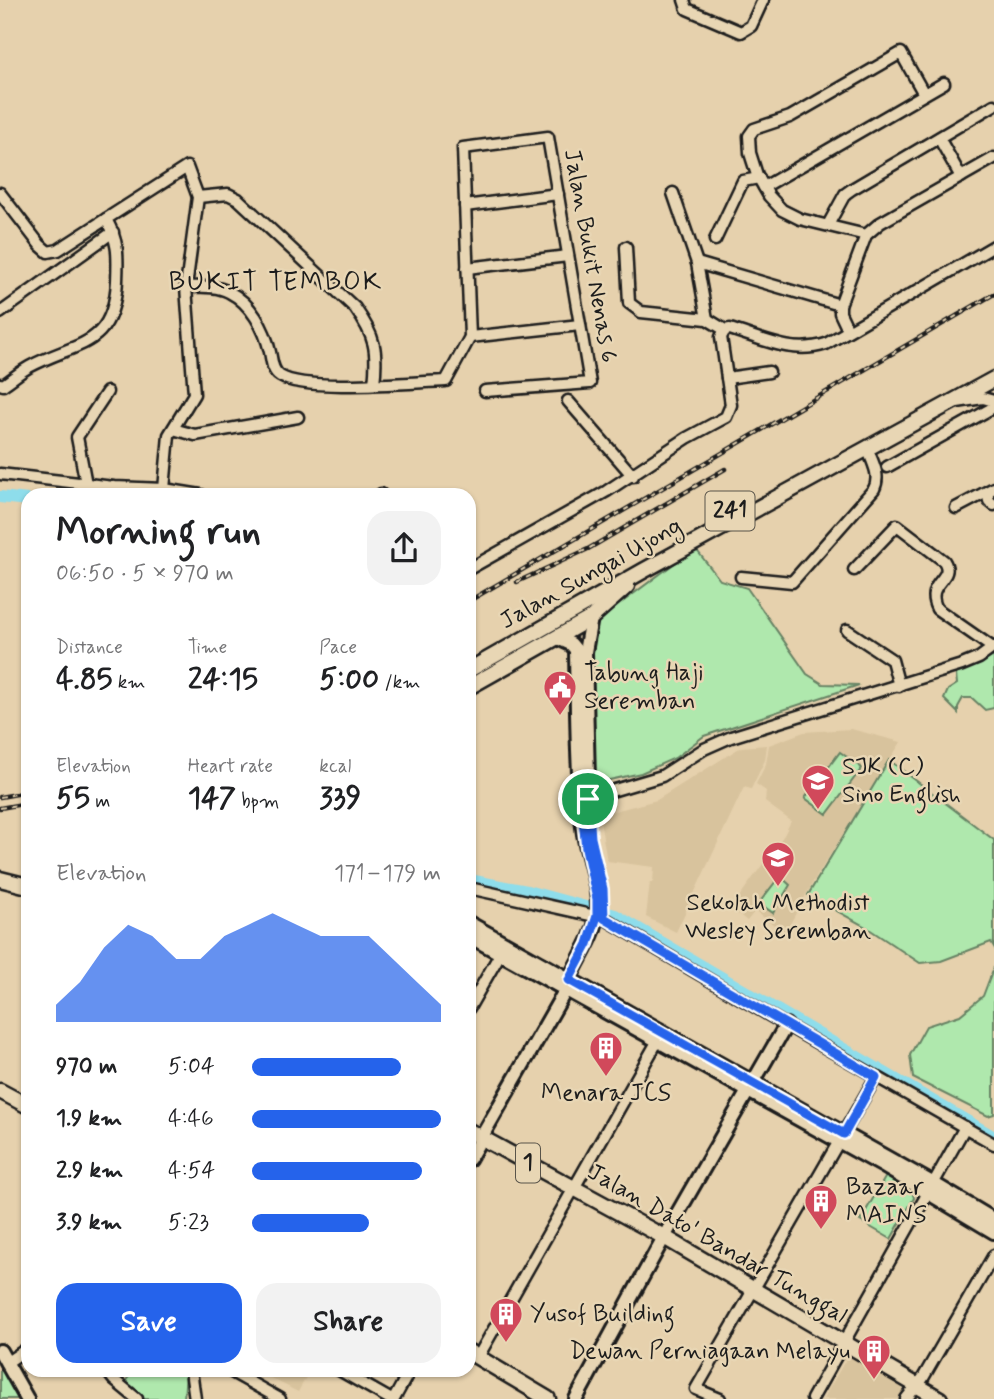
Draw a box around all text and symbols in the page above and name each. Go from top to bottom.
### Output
street label: Jalan Bukit Nenas 6 [556,147,624,365]
district label: BUKIT TEMBOK [169,266,383,300]
road number: 241 [706,491,754,530]
text: Morning run [56,508,261,557]
button: share [367,511,441,585]
street label: Jalan Sungai Ujong [494,511,688,639]
text: 06:50 · 5 × 970 m [56,559,234,589]
text: Distance [56,635,123,660]
text: Time [188,635,227,660]
text: Pace [319,635,357,660]
place label: Tabung Haji Seremban [584,658,703,717]
text: 4.85 [56,660,113,699]
text: 24:15 [188,660,258,699]
text: 5:00 [319,660,379,699]
public building icon: Tabung Haji Seremban [541,668,579,717]
text: km [113,670,145,695]
text: /km [379,670,420,695]
place label: SJK (C) Sino English [842,752,961,814]
text: Elevation [56,754,131,779]
text: Heart rate [188,754,273,779]
text: kcal [319,754,351,779]
school or university icon: SJK (C) Sino English [799,762,837,811]
pin [558,769,618,829]
text: 55 [56,779,90,818]
text: 147 [188,779,236,818]
text: 339 [319,779,361,818]
icon: arrive [569,780,607,818]
text: m [90,789,110,814]
text: bpm [236,789,279,814]
school or university icon: Sekolah Methodist Wesley Seremban [759,839,797,888]
text: Elevation [56,859,147,889]
text: 171–179 m [334,859,441,889]
place label: Sekolah Methodist Wesley Seremban [685,888,871,947]
building icon: Menara JCS [587,1029,625,1078]
text: 970 m [56,1052,117,1082]
text: 5:04 [168,1052,215,1082]
place label: Menara JCS [541,1078,671,1109]
text: 1.9 km [56,1104,122,1134]
text: 4:46 [168,1104,214,1134]
road number: 1 [516,1144,540,1182]
text: 2.9 km [56,1156,123,1186]
text: 4:54 [168,1156,215,1186]
street label: Jalan Dato' Bandar Tunggal [580,1157,852,1334]
place label: Bazaar MAINS [846,1172,927,1231]
building icon: Bazaar MAINS [802,1182,840,1231]
text: 3.9 km [56,1208,122,1238]
text: 5:23 [168,1208,209,1238]
button: Save [56,1283,242,1363]
button: Share [256,1283,441,1363]
building icon: Yusof Building [487,1295,525,1344]
place label: Yusof Building [530,1299,675,1333]
building icon: Dewan Perniagaan Melayu [855,1332,893,1381]
place label: Dewan Perniagaan Melayu [569,1336,850,1367]

